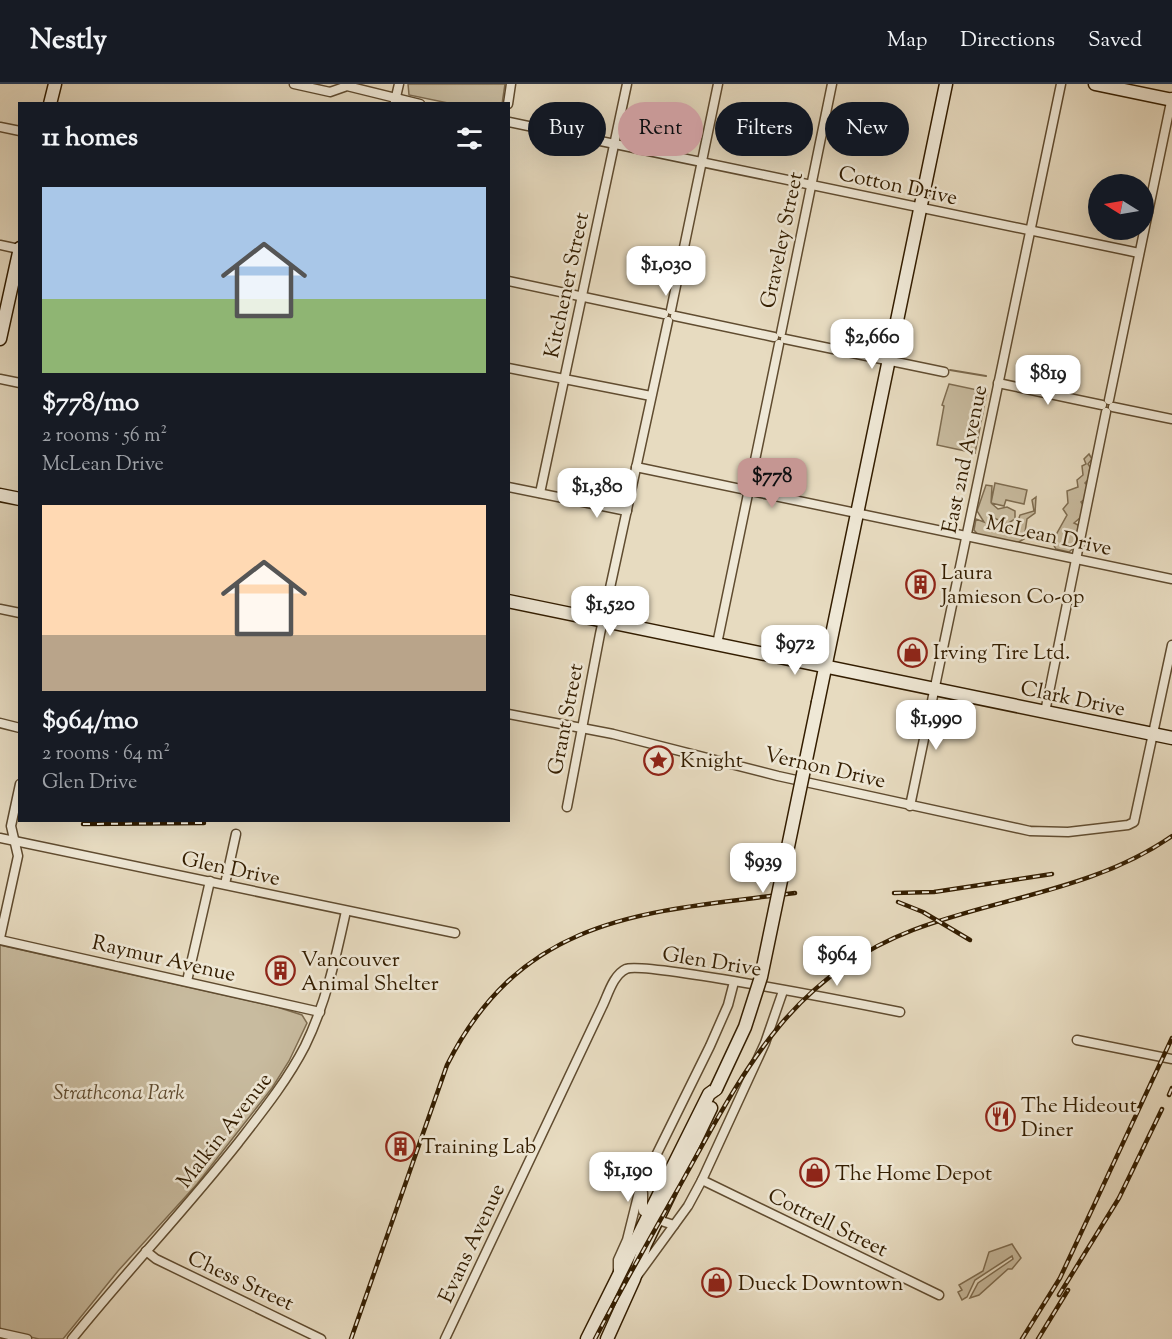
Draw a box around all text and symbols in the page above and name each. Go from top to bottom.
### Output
text: Nestly [30,21,107,61]
text: Map [887,26,927,56]
text: Directions [960,26,1055,56]
text: Saved [1088,26,1142,56]
chip: Buy [528,102,606,156]
chip: Rent [618,102,703,156]
chip: Filters [715,102,813,156]
chip: New [825,102,909,156]
text: 11 homes [42,120,138,157]
icon: filters [453,122,486,155]
street label: Cotton Drive [835,160,960,214]
street label: Graveley Street [754,169,812,311]
north arrow [1088,174,1154,240]
map controls [1088,174,1154,240]
street label: Kitchener Street [538,210,598,361]
icon: home [210,226,318,334]
pin: $1,030 [617,246,715,297]
text: $1,030 [641,251,691,280]
pin: $2,660 [823,319,921,370]
text: $2,660 [844,324,900,353]
pin: $819 [1012,355,1084,406]
text: $819 [1030,360,1066,389]
street label: East 2nd Avenue [936,383,996,536]
text: $778/mo [42,385,139,422]
text: 2 rooms · 56 m² [42,422,167,451]
text: McLean Drive [42,451,164,480]
pin: $778 [736,458,808,509]
text: $778 [752,463,792,492]
pin: $1,380 [548,468,646,519]
text: $1,380 [571,473,623,502]
street label: McLean Drive [983,509,1114,565]
icon: home [210,544,318,652]
place label: Laura Jamieson Co-op [940,559,1084,613]
building icon: Laura Jamieson Co-op [904,568,936,600]
pin: $1,520 [561,586,659,637]
text: $1,520 [585,591,635,620]
pin: $972 [759,625,831,676]
text: $972 [775,630,815,659]
shop icon: Irving Tire Ltd. [896,636,928,668]
place label: Irving Tire Ltd. [933,639,1070,669]
street label: Grant Street [541,661,592,778]
street label: Clark Drive [1017,674,1128,726]
pin: $1,990 [887,700,985,751]
text: $964/mo [42,703,139,740]
text: $1,990 [910,705,962,734]
text: 2 rooms · 64 m² [42,740,170,769]
street label: Vernon Drive [761,740,888,797]
place icon: Knight [643,744,675,776]
place label: Knight [680,747,743,777]
text: Glen Drive [42,769,137,798]
pin: $939 [727,843,799,894]
street label: Glen Drive [179,845,283,895]
text: $939 [744,848,782,877]
street label: Raymur Avenue [89,929,238,991]
pin: $964 [801,936,873,987]
street label: Glen Drive [660,940,763,986]
text: $964 [817,941,857,970]
place label: Vancouver Animal Shelter [301,946,439,1000]
building icon: Vancouver Animal Shelter [264,955,296,987]
street label: Malkin Avenue [171,1067,280,1195]
park label: Strathcona Park [53,1079,185,1109]
place label: The Hideout Diner [1021,1092,1137,1146]
restaurant icon: The Hideout Diner [984,1101,1016,1133]
building icon: Training Lab [384,1130,416,1162]
place label: Training Lab [421,1133,536,1163]
pin: $1,190 [579,1152,677,1203]
text: $1,190 [603,1157,653,1186]
shop icon: The Home Depot [798,1157,830,1189]
place label: The Home Depot [835,1160,992,1190]
street label: Evans Avenue [432,1179,514,1308]
street label: Cottrell Street [762,1182,892,1266]
street label: Chess Street [182,1244,298,1320]
shop icon: Dueck Downtown [701,1267,733,1299]
place label: Dueck Downtown [738,1270,903,1300]

